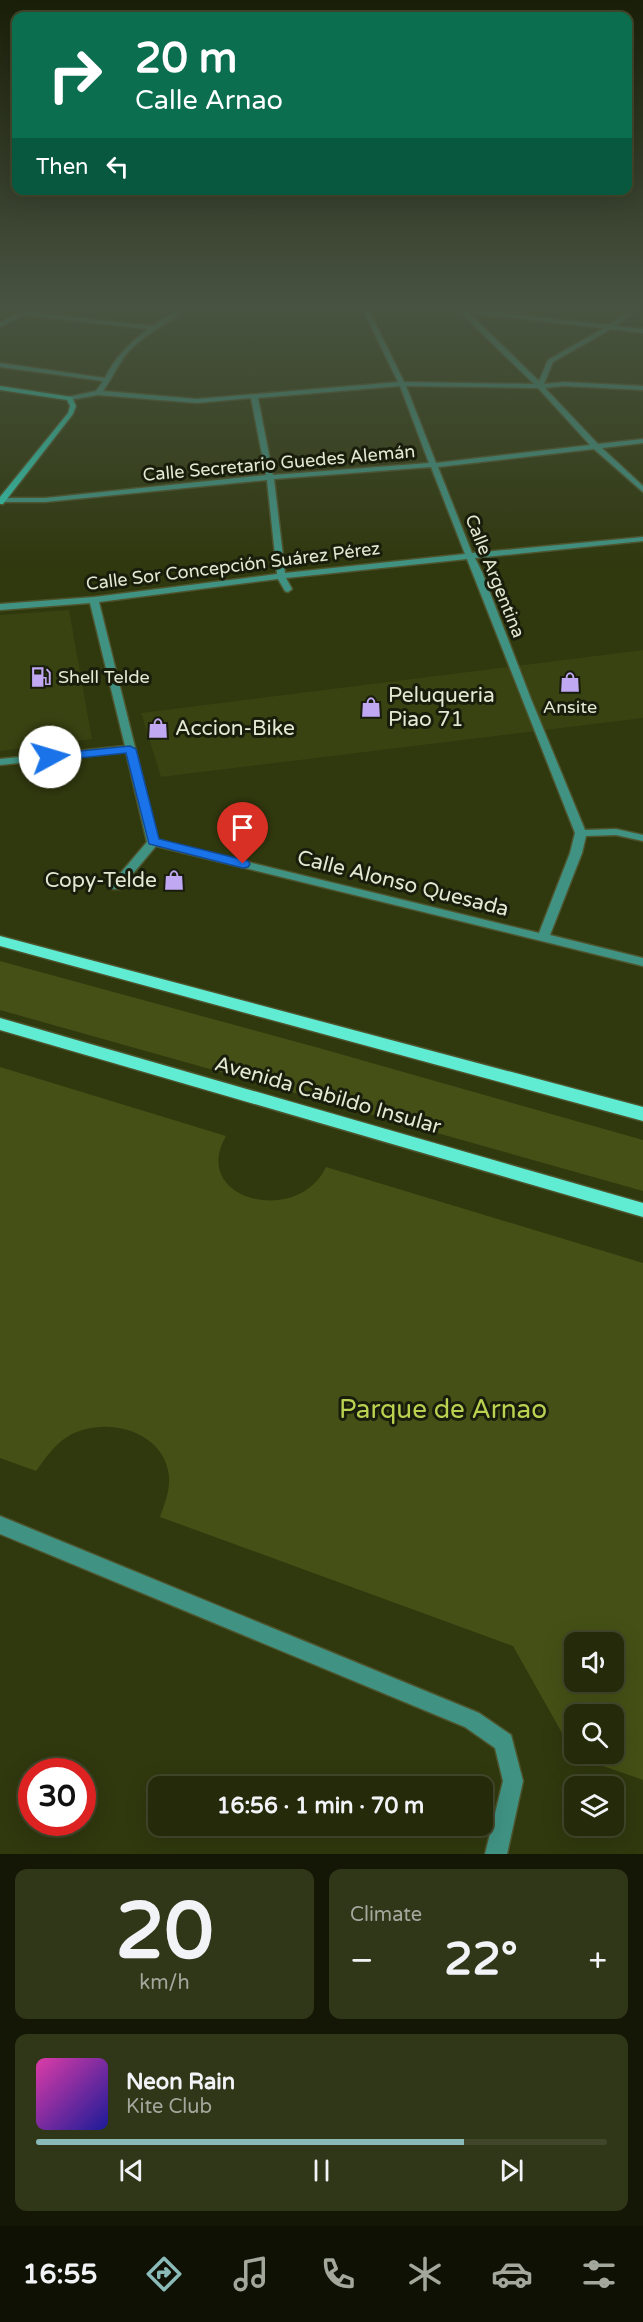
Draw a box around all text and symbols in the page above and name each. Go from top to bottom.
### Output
text: 20 m [135,33,237,84]
icon: right [36,36,114,114]
text: Calle Arnao [135,84,283,117]
icon: left [101,150,134,183]
text: Then [36,154,89,180]
street label: Calle Secretario Guedes Alemán [142,440,416,486]
street label: Calle Argentina [460,511,530,641]
street label: Calle Sor Concepción Suárez Pérez [85,537,381,595]
fuel station icon: Shell Telde [29,665,53,689]
place label: Shell Telde [58,666,150,688]
shop icon: Ansite [558,670,582,694]
place label: Peluqueria Piao 71 [388,683,495,732]
shop icon: Peluqueria Piao 71 [359,695,383,719]
place label: Ansite [543,696,597,718]
shop icon: Accion-Bike [146,716,170,740]
place label: Accion-Bike [175,716,295,741]
position arrow [18,725,82,789]
pin [217,802,268,864]
icon: arrive [226,811,259,844]
street label: Calle Alonso Quesada [294,845,511,922]
place label: Copy-Telde [45,868,157,893]
shop icon: Copy-Telde [162,868,186,892]
street label: Avenida Cabildo Insular [212,1051,444,1140]
park label: Parque de Arnao [339,1394,547,1425]
map controls [564,1632,624,1836]
button: sound [564,1632,624,1692]
button: search [564,1704,624,1764]
speed limit sign: 30 [18,1758,96,1836]
button: layers [564,1776,624,1836]
text: 16:56 · 1 min · 70 m [217,1793,424,1819]
text: 20 [116,1885,213,1979]
text: Climate [350,1903,422,1927]
text: 22° [444,1933,518,1987]
text: − [350,1941,374,1980]
text: + [588,1941,607,1980]
text: km/h [139,1971,190,1995]
text: Neon Rain [126,2069,235,2095]
text: Kite Club [126,2095,212,2119]
icon: previous [115,2154,148,2187]
icon: pause [305,2154,338,2187]
icon: next [495,2154,528,2187]
icon: directions [143,2253,185,2295]
icon: music [230,2253,272,2295]
icon: phone [317,2253,359,2295]
icon: climate [404,2253,446,2295]
icon: car [491,2253,533,2295]
icon: filters [578,2253,620,2295]
text: 16:55 [23,2258,97,2291]

